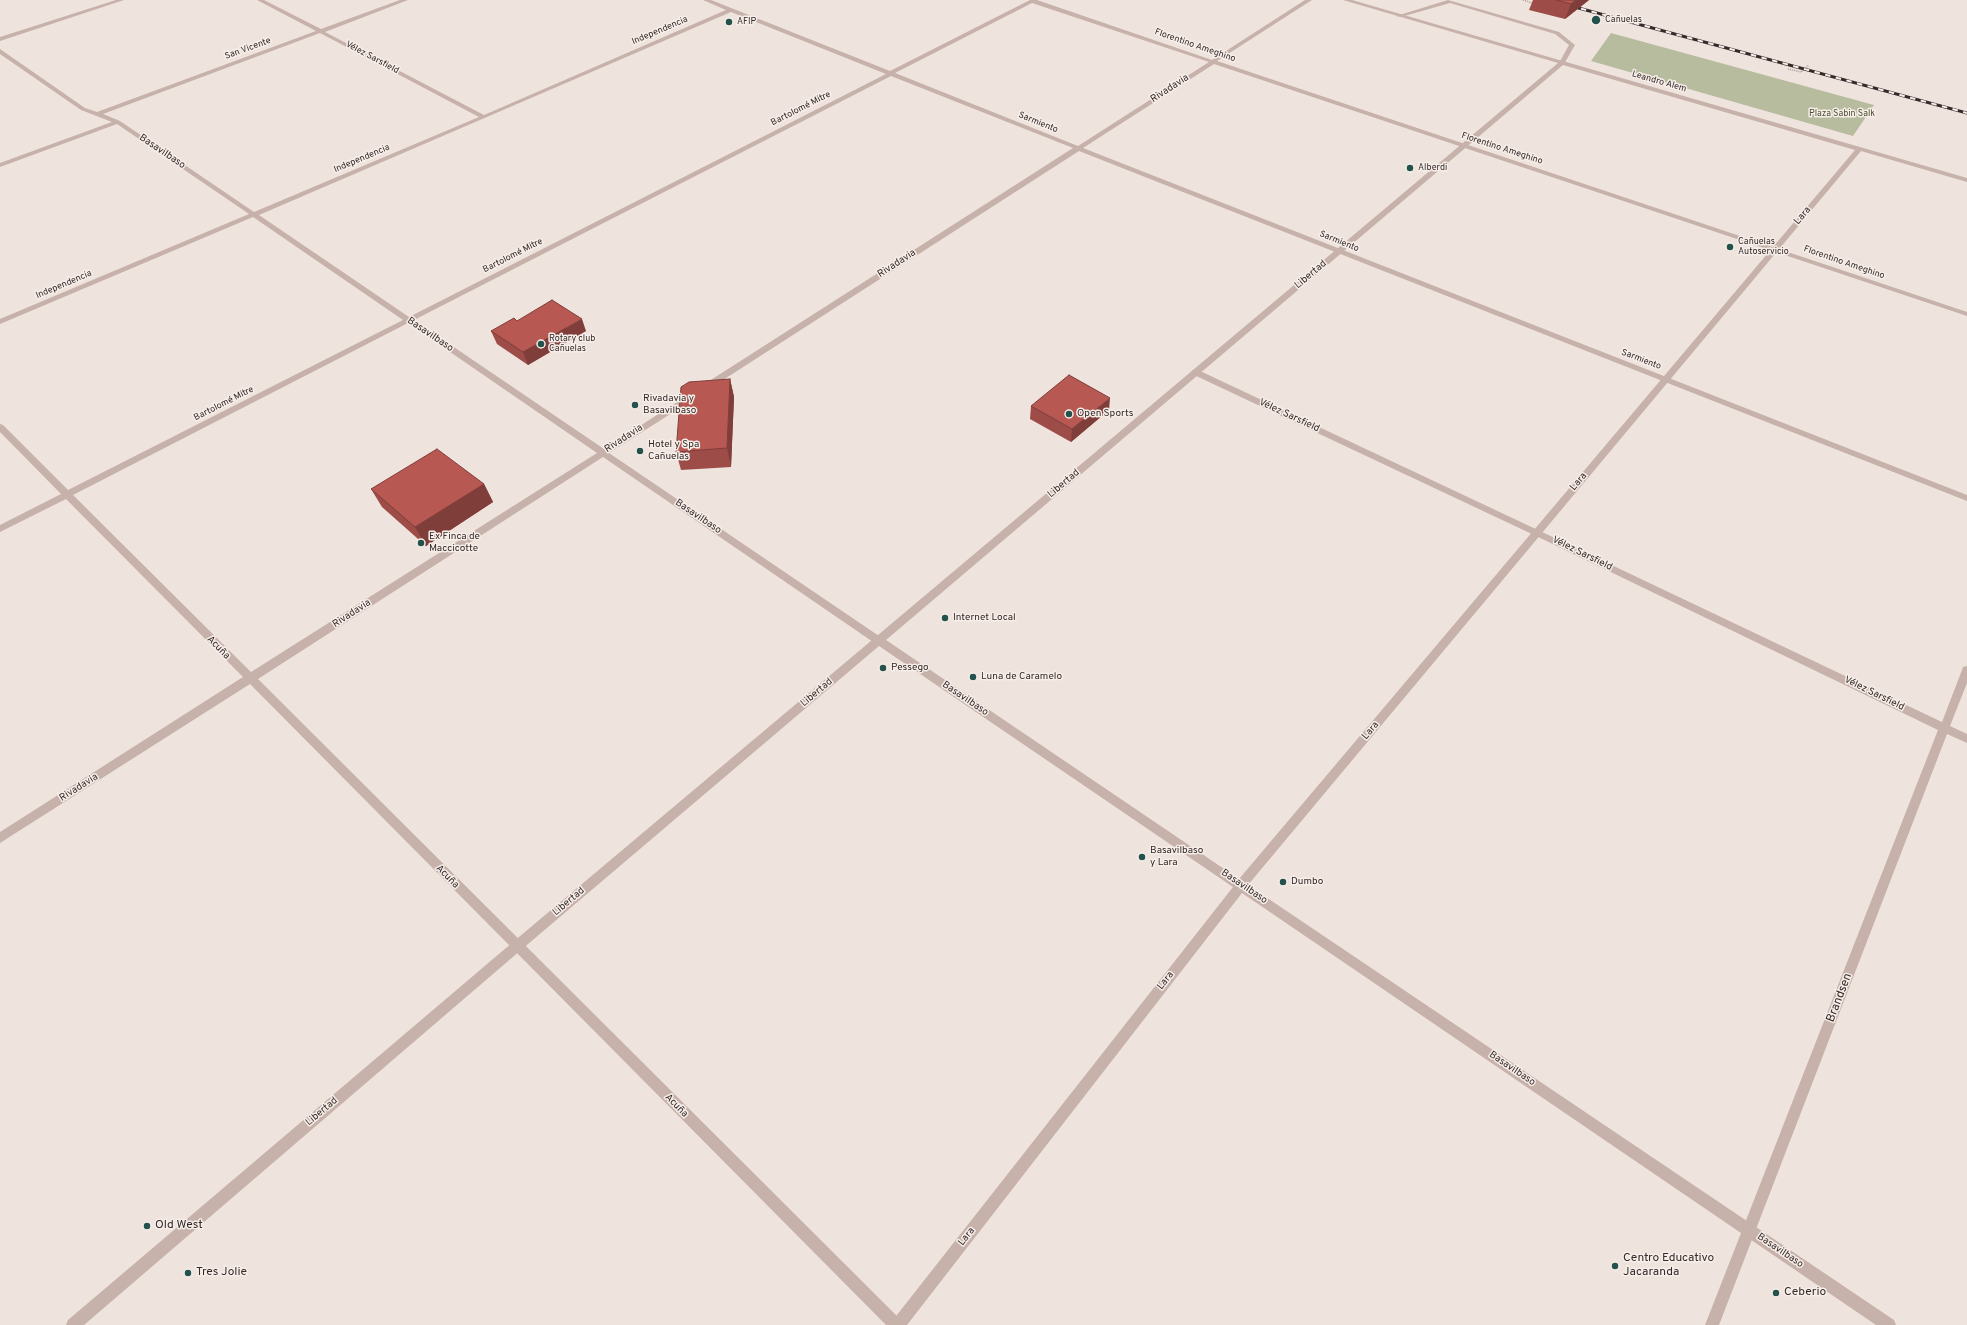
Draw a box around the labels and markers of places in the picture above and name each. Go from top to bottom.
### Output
marker: Cañuelas [1590,14,1602,26]
place label: Cañuelas [1605,15,1642,25]
marker: AFIP [724,17,734,27]
place label: AFIP [737,17,756,27]
marker: Alberdi [1405,163,1415,173]
place label: Alberdi [1418,163,1447,173]
place label: Cañuelas Autoservicio [1738,237,1789,258]
marker: Cañuelas Autoservicio [1725,242,1735,252]
place label: Rotary club Cañuelas [549,334,595,355]
marker: Rotary club Cañuelas [536,339,546,349]
place label: Rivadavia y Basavilbaso [643,393,696,416]
marker: Rivadavia y Basavilbaso [630,400,640,410]
place label: Open Sports [1077,408,1133,420]
marker: Open Sports [1064,409,1074,419]
place label: Hotel y Spa Cañuelas [648,439,699,462]
marker: Hotel y Spa Cañuelas [635,446,645,456]
place label: Ex Finca de Maccicotte [429,531,480,554]
marker: Ex Finca de Maccicotte [416,538,426,548]
place label: Internet Local [953,612,1016,624]
marker: Internet Local [940,613,950,623]
place label: Pessego [891,662,929,674]
marker: Pessego [878,663,888,673]
place label: Luna de Caramelo [981,671,1062,683]
marker: Luna de Caramelo [968,672,978,682]
place label: Basavilbaso y Lara [1150,845,1203,868]
marker: Basavilbaso y Lara [1137,852,1147,862]
place label: Dumbo [1291,876,1323,888]
marker: Dumbo [1278,877,1288,887]
place label: Old West [155,1219,203,1233]
marker: Old West [142,1221,152,1231]
place label: Centro Educativo Jacaranda [1623,1252,1714,1280]
marker: Centro Educativo Jacaranda [1610,1261,1620,1271]
place label: Tres Jolie [196,1266,247,1280]
marker: Tres Jolie [183,1268,193,1278]
place label: Ceberio [1784,1286,1826,1300]
marker: Ceberio [1771,1288,1781,1298]

